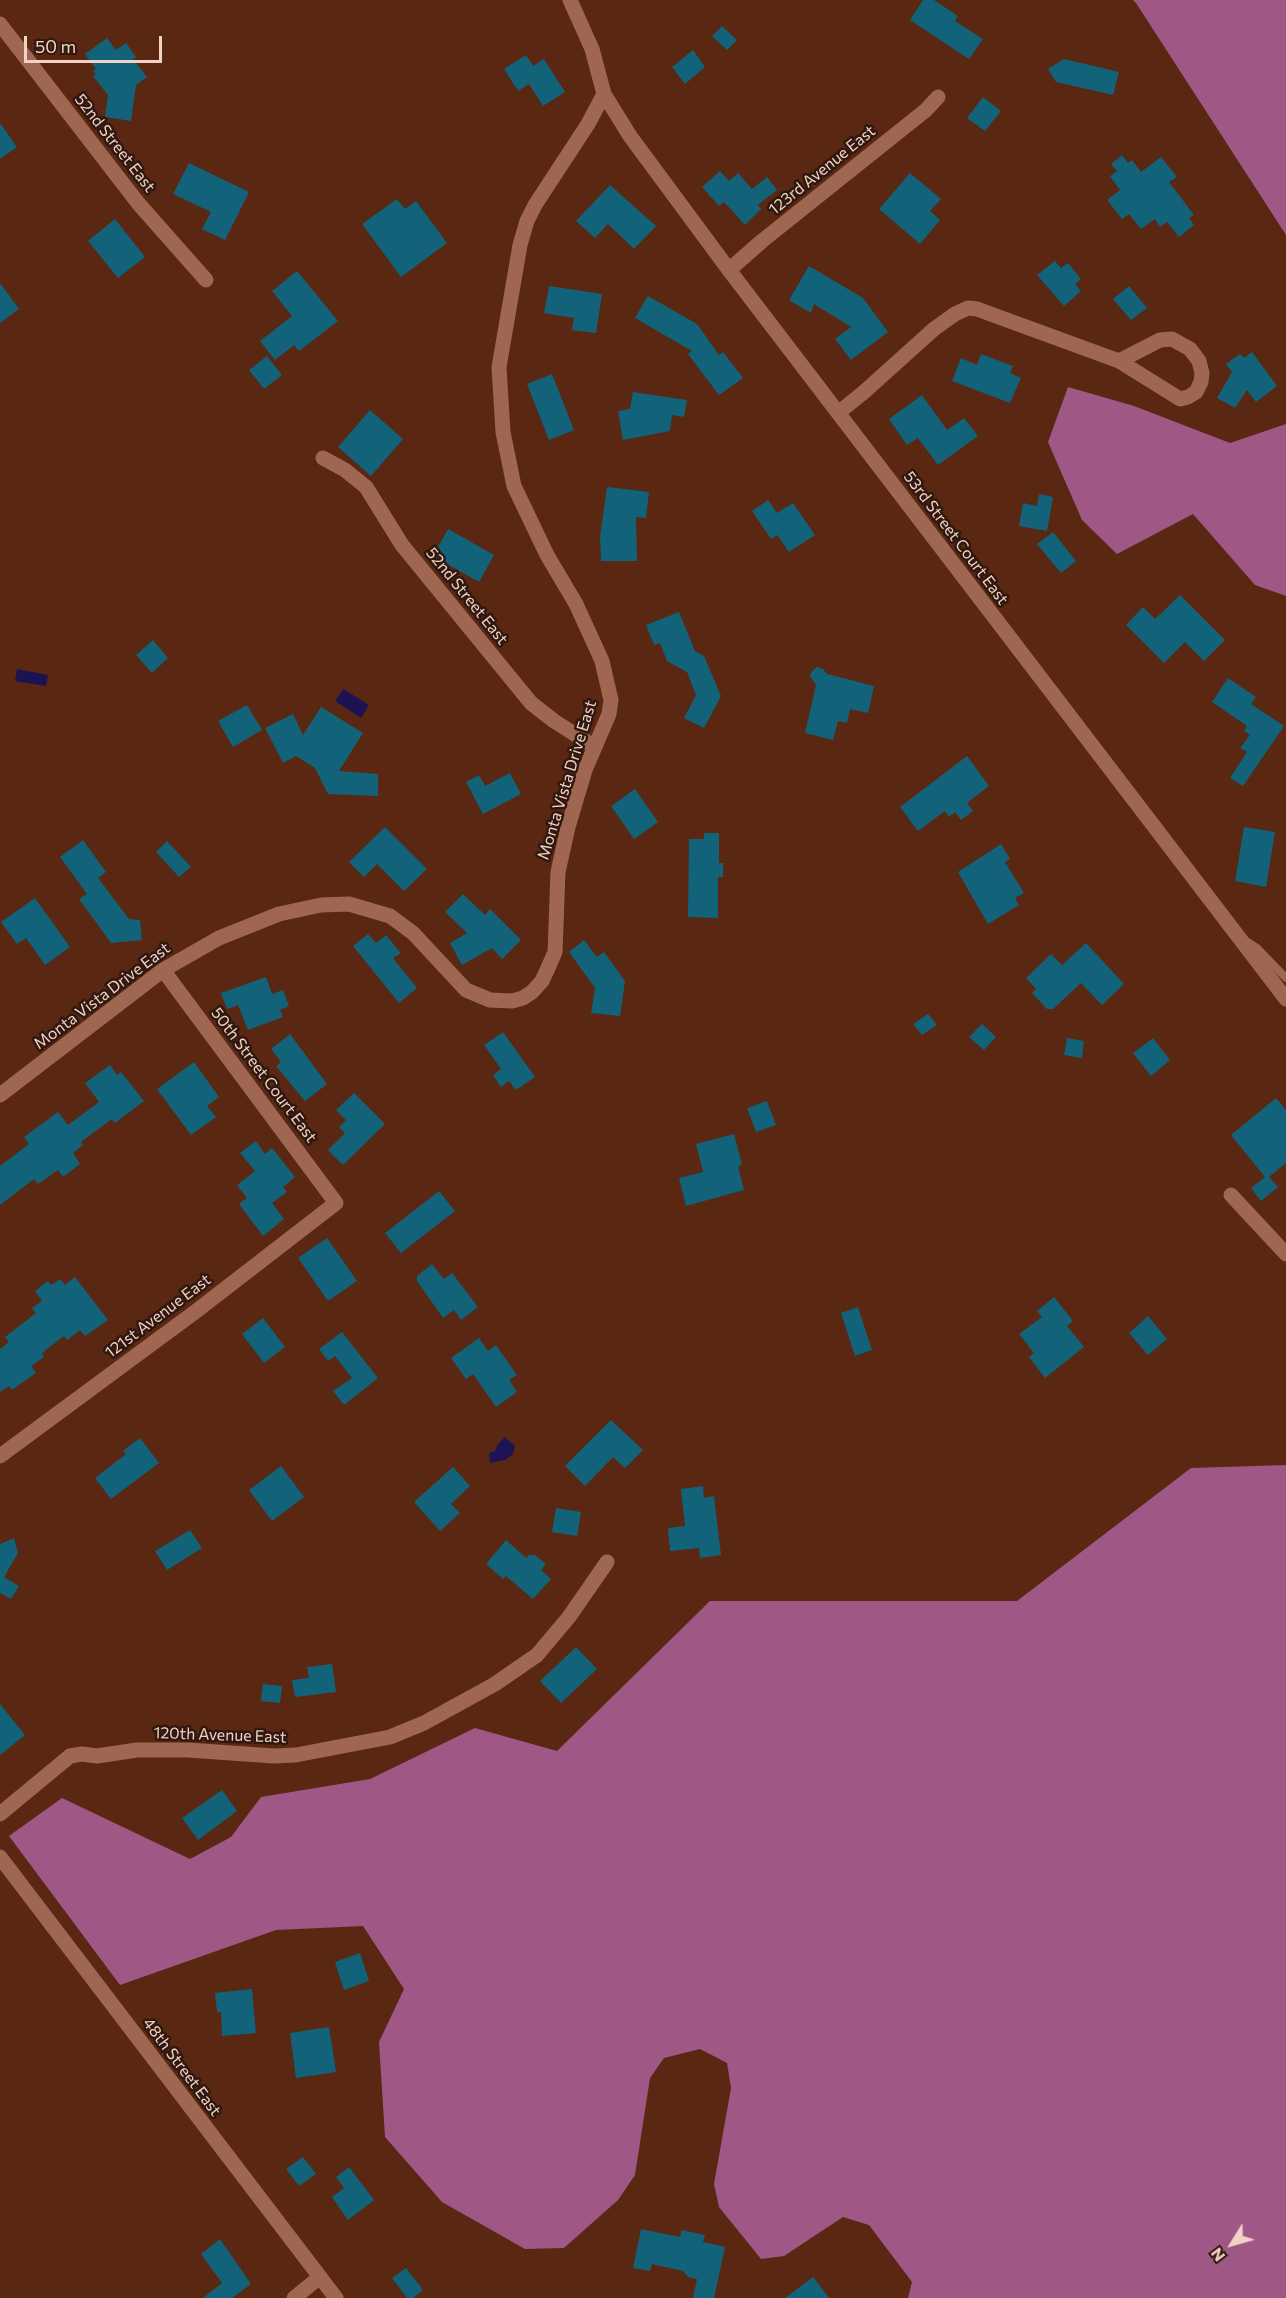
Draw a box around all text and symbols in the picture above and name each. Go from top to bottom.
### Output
scale bar [27,24,165,62]
text: 50 m [35,35,76,57]
street label: 52nd Street East [71,90,159,196]
street label: 123rd Avenue East [765,121,879,219]
street label: 53rd Street Court East [900,467,1012,609]
street label: 52nd Street East [422,544,512,648]
street label: Monta Vista Drive East [534,698,600,862]
street label: Monta Vista Drive East [30,938,174,1054]
street label: 50th Street Court East [207,1004,321,1146]
street label: 121st Avenue East [101,1270,215,1362]
street label: 120th Avenue East [153,1723,287,1747]
street label: 48th Street East [139,2014,225,2120]
north arrow [1202,2214,1262,2274]
text: N [1206,2245,1228,2266]

